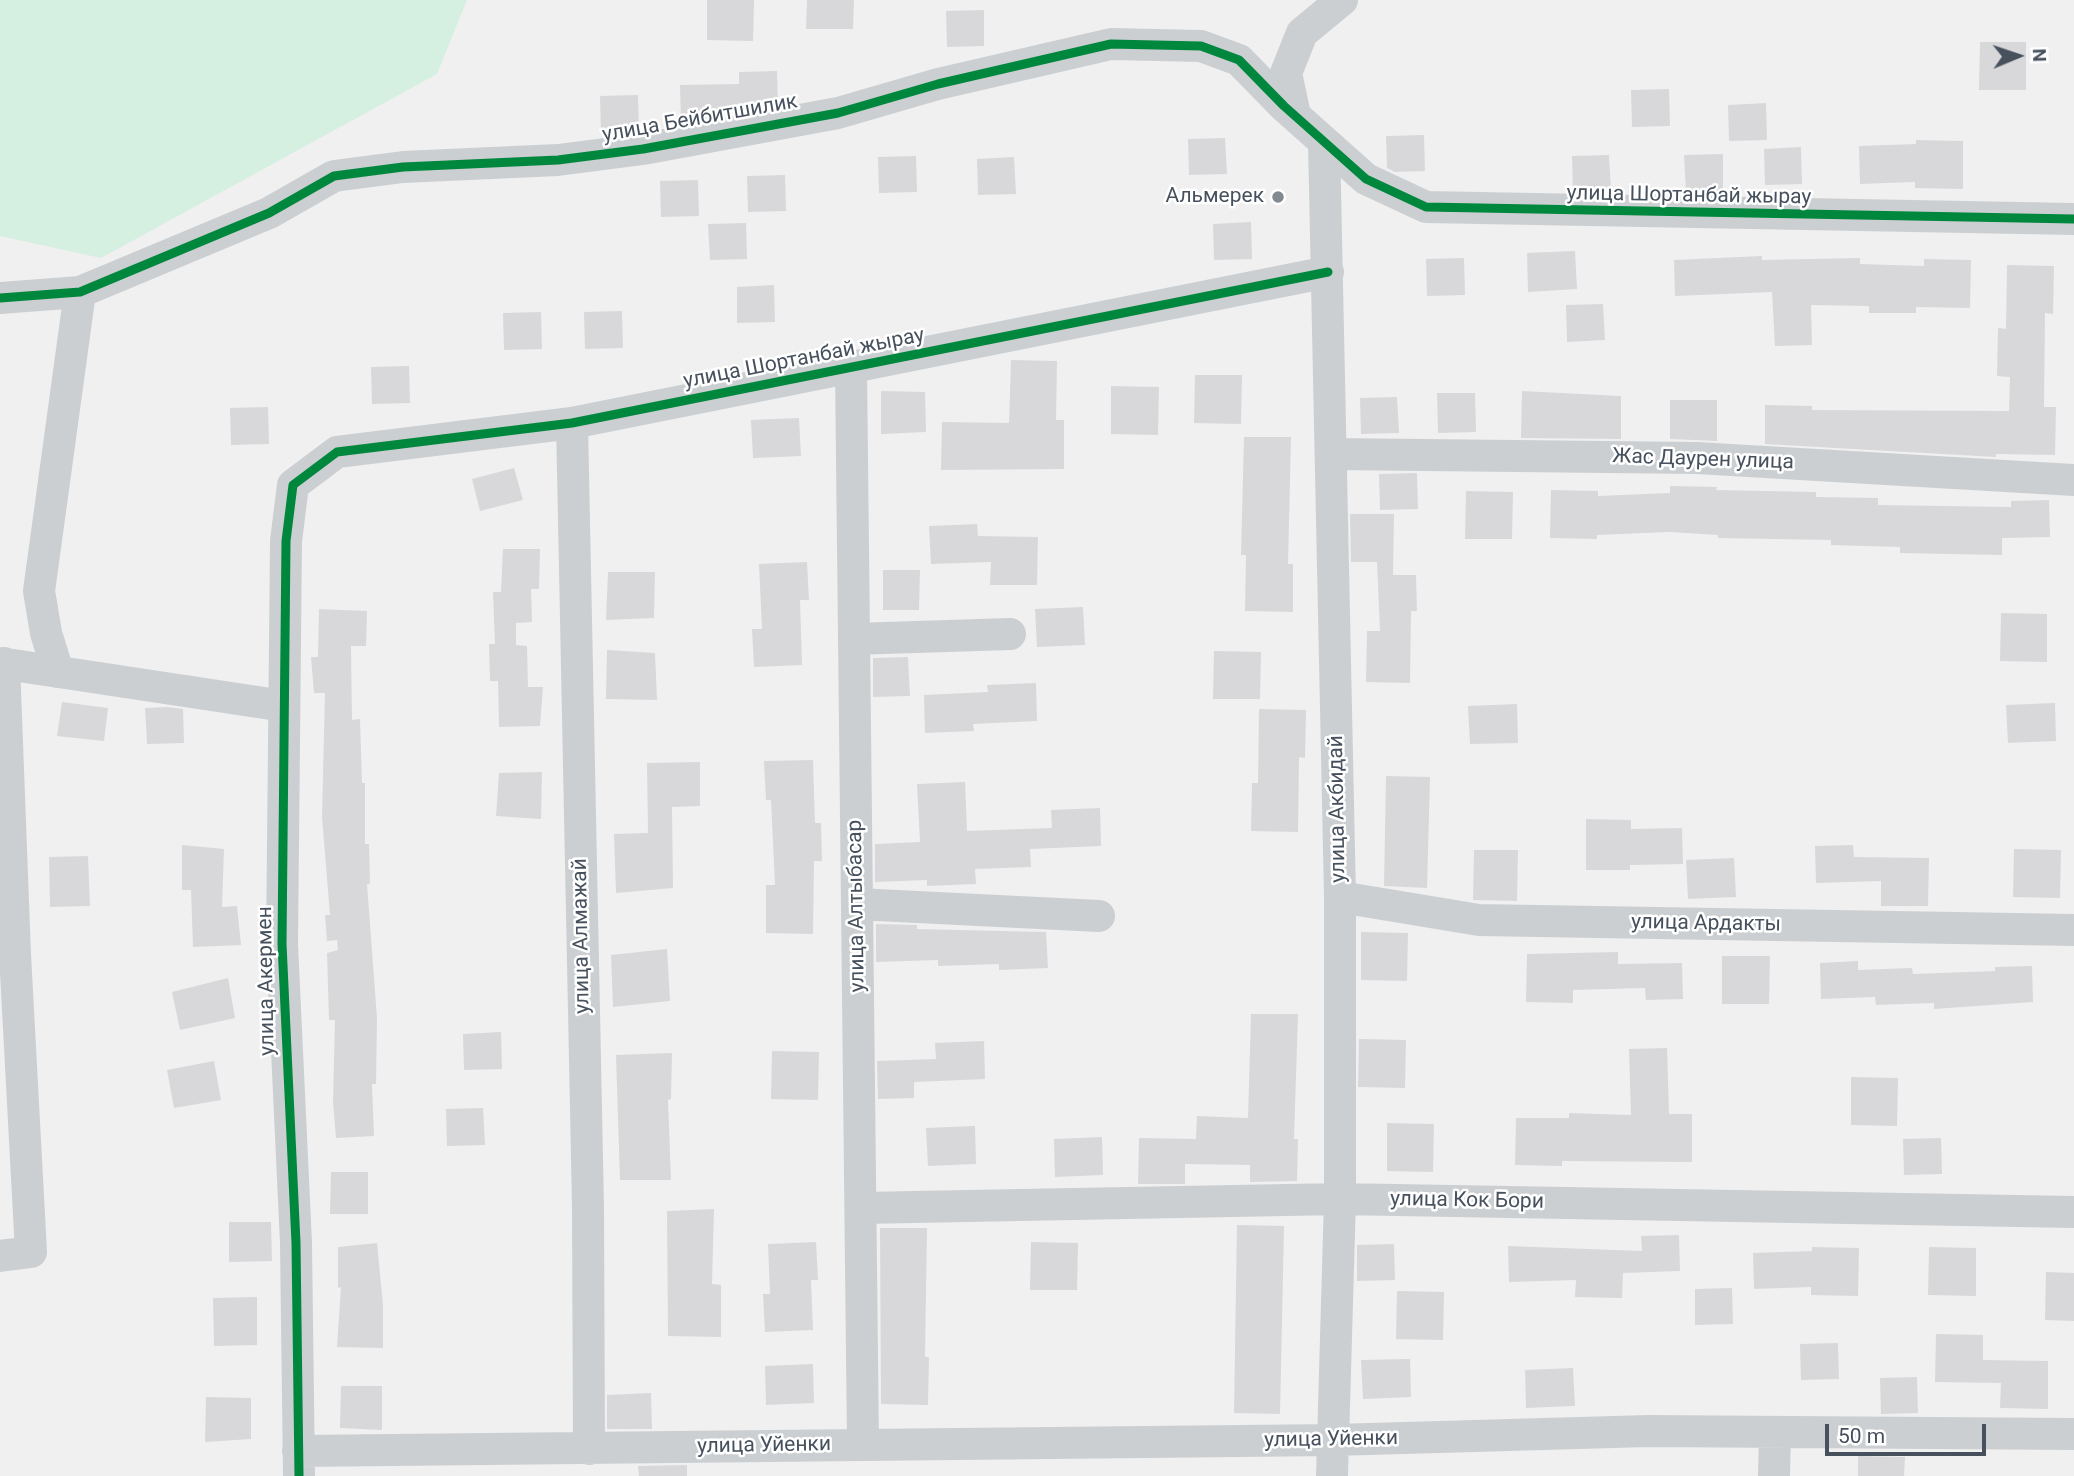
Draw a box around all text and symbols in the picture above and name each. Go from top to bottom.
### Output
north arrow [1983,21,2053,91]
text: N [2028,48,2051,62]
street label: улица Бейбитшилик [600,89,800,149]
street label: улица Шортанбай жырау [1566,181,1812,211]
place label: Альмерек [1166,184,1264,210]
marker: Альмерек [1270,189,1286,205]
street label: улица Шортанбай жырау [681,323,927,395]
street label: Жас Даурен улица [1612,444,1794,476]
street label: улица Акбидай [1324,735,1352,883]
street label: улица Алтыбасар [843,820,871,992]
street label: улица Алмажай [568,858,596,1014]
street label: улица Акермен [253,906,281,1056]
street label: улица Ардакты [1631,910,1781,938]
street label: улица Кок Бори [1390,1187,1544,1215]
scale bar [1829,1410,1990,1454]
text: 50 m [1838,1424,1885,1448]
street label: улица Уйенки [1264,1426,1398,1454]
street label: улица Уйенки [697,1432,831,1460]

